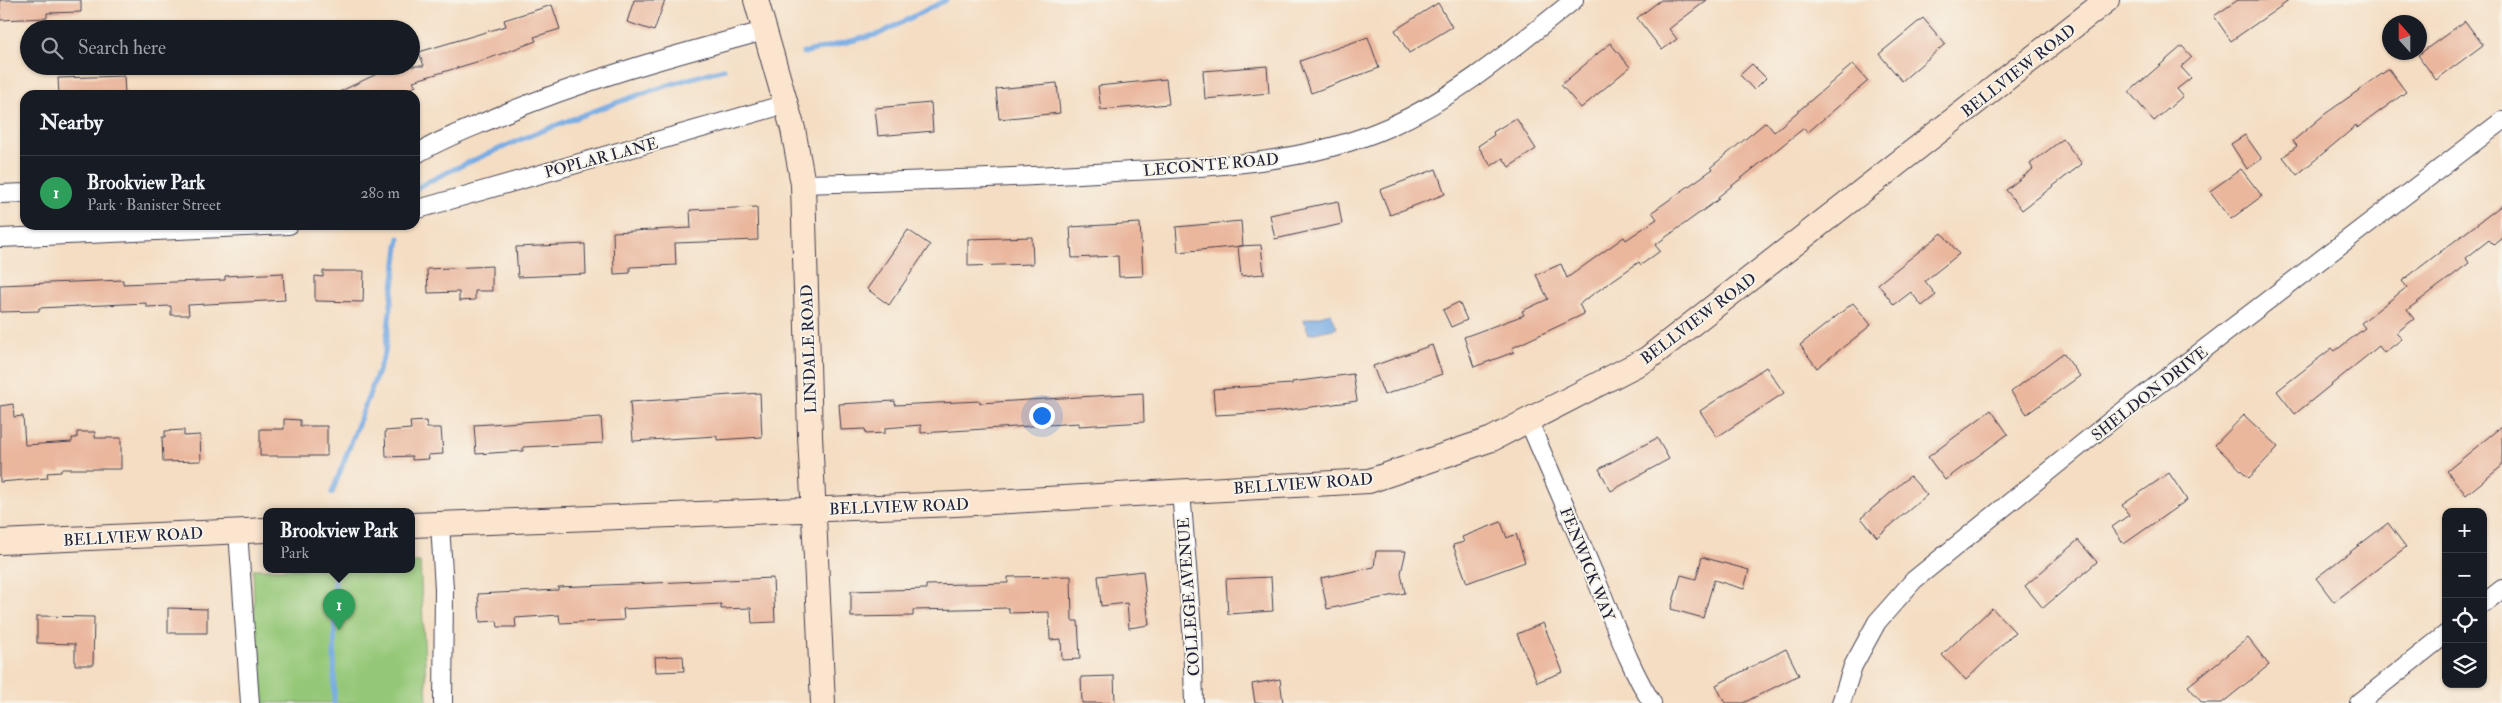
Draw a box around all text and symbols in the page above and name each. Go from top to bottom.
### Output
north arrow [2382,15,2427,60]
search box [20,20,420,75]
street label: BELLVIEW ROAD [1957,20,2080,122]
icon: search [38,34,66,62]
text: Search here [78,36,166,60]
text: Nearby [40,109,103,136]
street label: POPLAR LANE [542,133,660,183]
street label: LECONTE ROAD [1142,149,1280,181]
text: Brookview Park [87,171,205,195]
text: 1 [53,183,59,203]
text: 280 m [360,183,400,203]
text: Park · Banister Street [87,195,221,215]
street label: BELLVIEW ROAD [1637,269,1760,369]
street label: LINDALE ROAD [797,284,821,414]
street label: SHELDON DRIVE [2087,342,2212,445]
your location [1029,403,1055,429]
street label: BELLVIEW ROAD [1233,469,1374,499]
street label: BELLVIEW ROAD [829,495,969,519]
street label: FENWICK WAY [1555,505,1619,625]
popup [263,508,415,573]
map controls [2442,508,2487,688]
button: + [2442,508,2487,553]
street label: COLLEGE AVENUE [1173,517,1205,677]
text: Brookview Park [280,519,398,543]
street label: BELLVIEW ROAD [63,523,203,551]
text: Park [280,543,309,563]
button: − [2442,553,2487,598]
pin: 1 [323,589,355,630]
button: locate [2442,598,2487,643]
button: layers [2442,643,2487,688]

